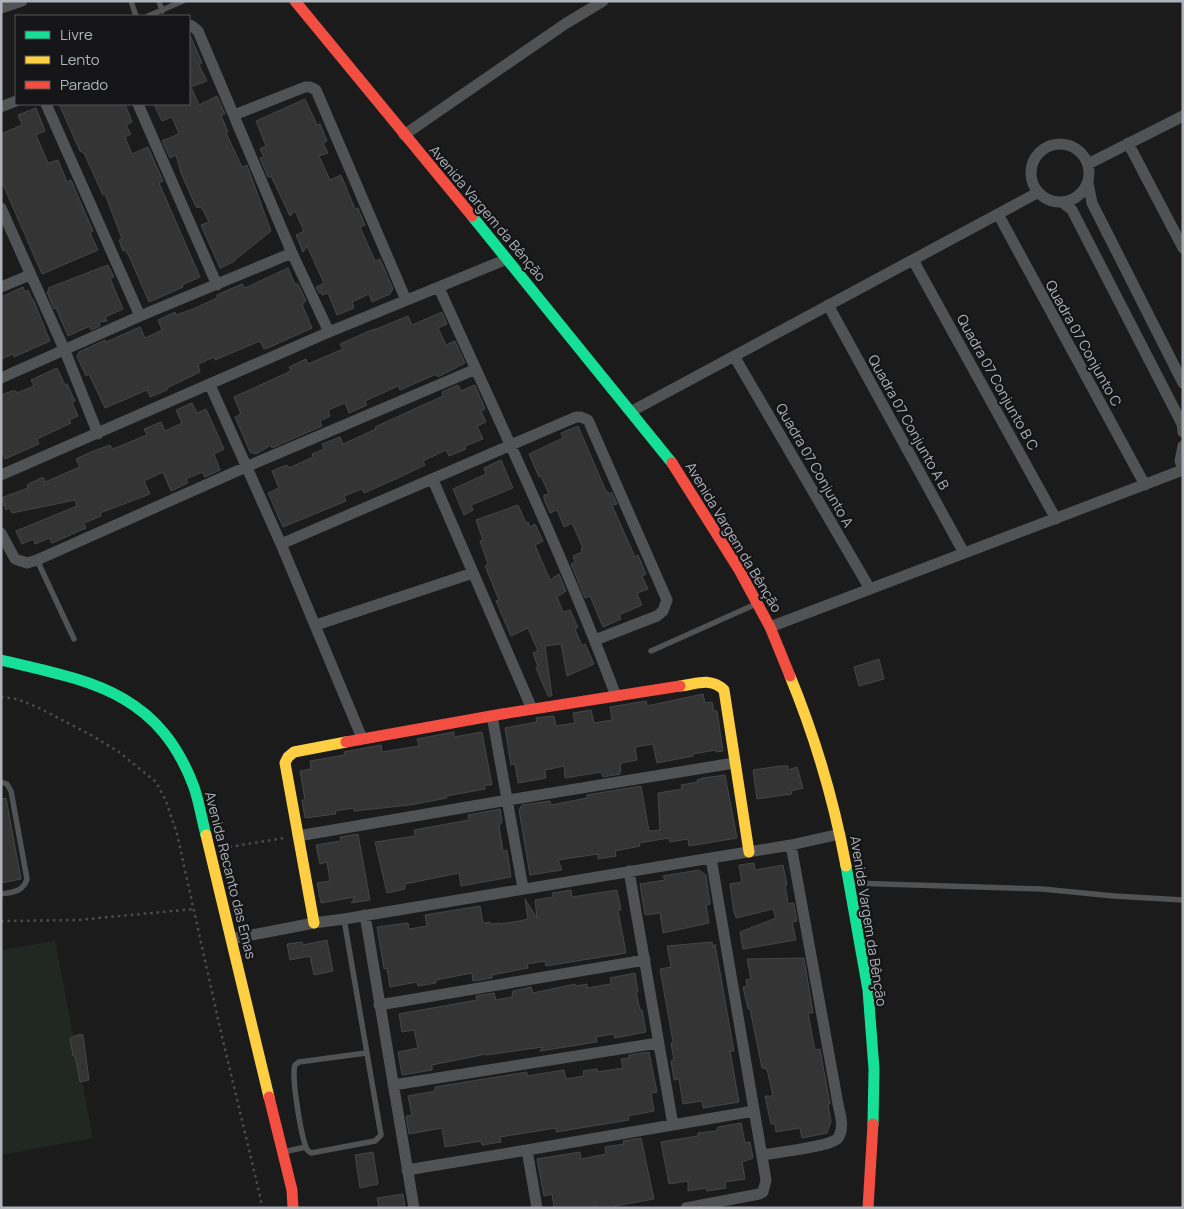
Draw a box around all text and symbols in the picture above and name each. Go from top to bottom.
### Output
legend [15,15,190,105]
text: Livre [60,24,93,45]
text: Lento [60,49,100,70]
text: Parado [60,74,108,95]
street label: Avenida Vargem da Bênção [425,141,551,285]
street label: Quadra 07 Conjunto C [1041,277,1127,409]
street label: Quadra 07 Conjunto B C [953,311,1043,453]
street label: Quadra 07 Conjunto A B [864,351,954,493]
street label: Quadra 07 Conjunto A [772,400,858,531]
street label: Avenida Vargem da Bênção [681,458,787,616]
street label: Avenida Recanto das Emas [201,789,261,961]
street label: Avenida Vargem da Bênção [846,834,892,1008]

